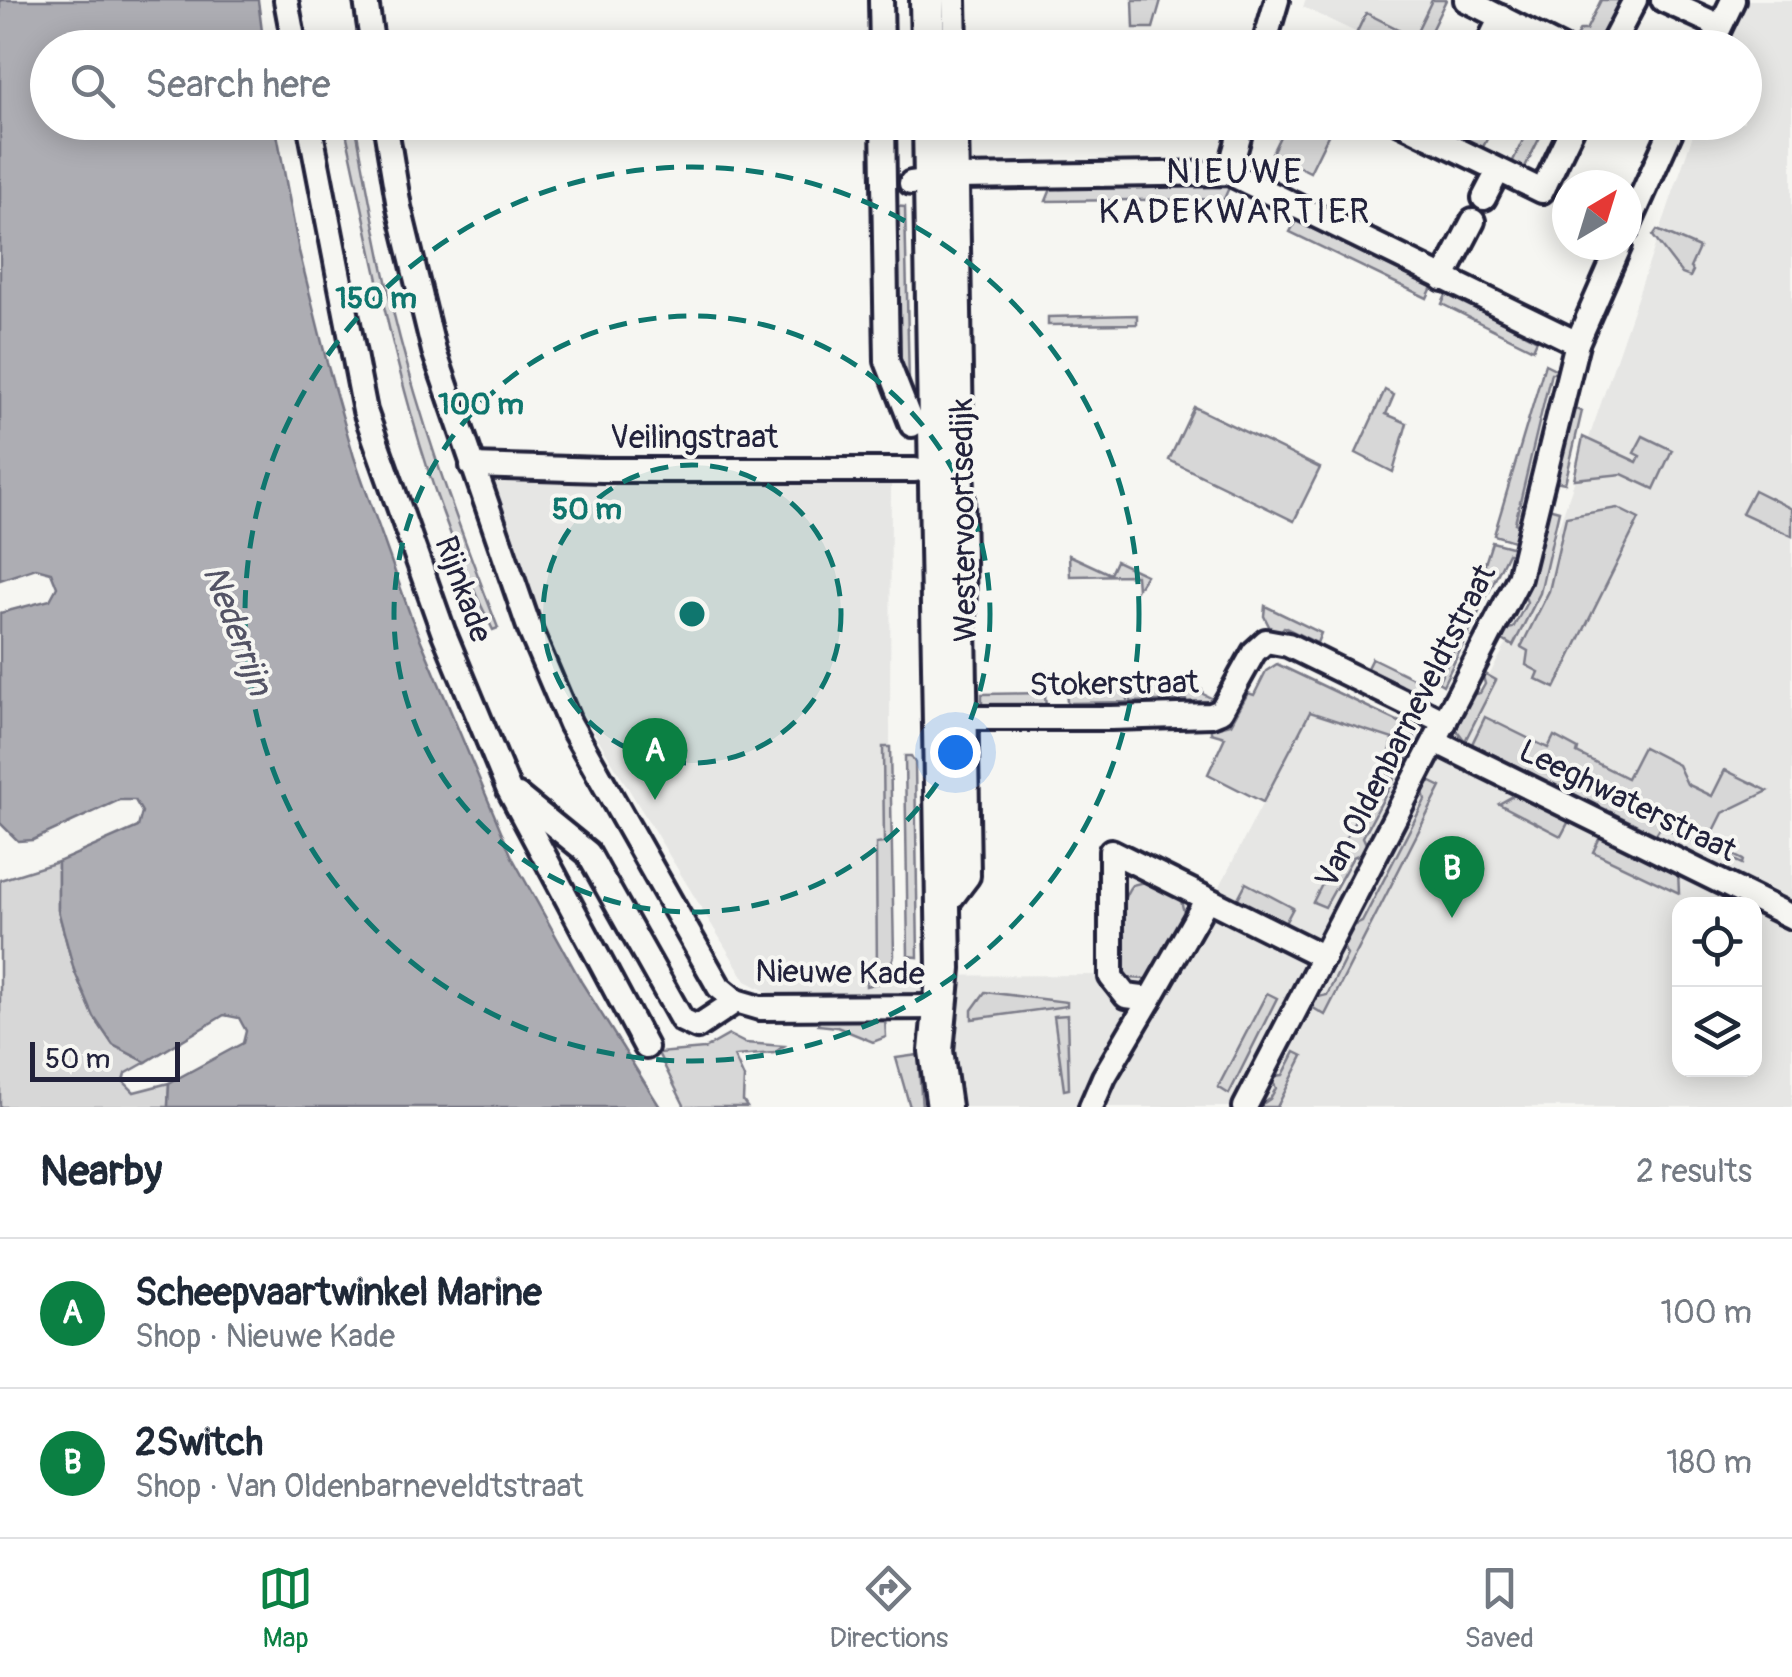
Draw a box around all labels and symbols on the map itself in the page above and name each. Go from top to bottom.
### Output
district label: NIEUWE KADEKWARTIER [1098,150,1372,234]
north arrow [1552,170,1642,260]
text: 150 m [335,280,417,317]
text: 100 m [438,386,524,423]
street label: Westervoortsedijk [942,398,986,642]
street label: Veilingstraat [610,418,778,458]
text: 50 m [552,491,622,528]
street label: Rijnkade [425,531,501,648]
street label: Van Oldenbarneveldtstraat [1307,558,1505,895]
water label: Nederrijn [192,559,283,704]
centre of rings [674,596,710,632]
street label: Stokerstraat [1029,663,1199,705]
pin: A [622,718,688,800]
your location [930,727,981,778]
street label: Leeghwaterstraat [1512,731,1743,871]
pin: B [1420,836,1484,918]
street label: Nieuwe Kade [755,952,925,994]
scale bar [30,1037,180,1082]

